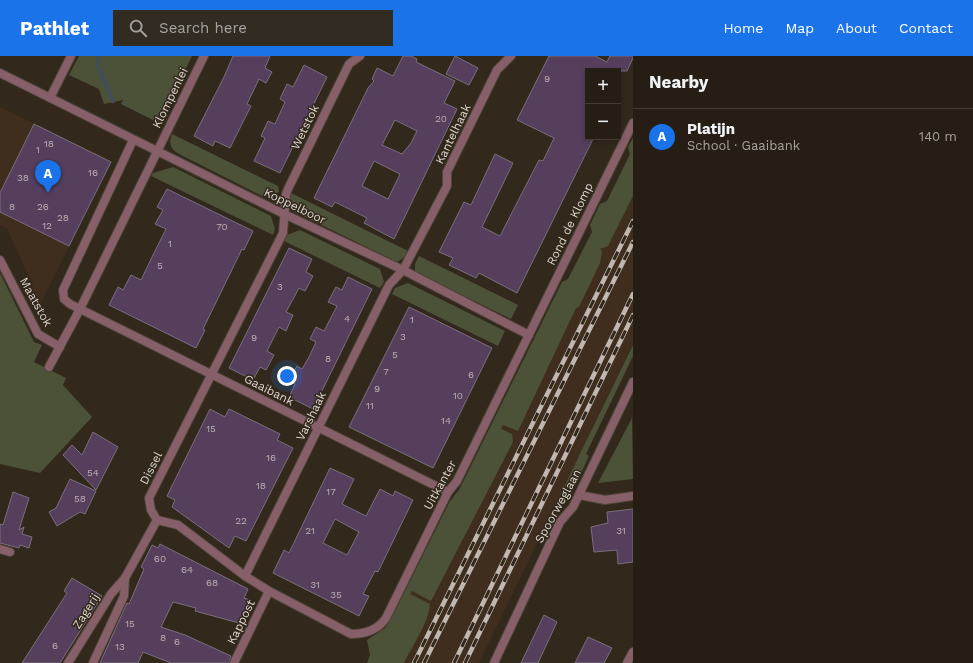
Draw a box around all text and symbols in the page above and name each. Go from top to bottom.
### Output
search box [113,10,393,46]
text: Pathlet [20,17,89,40]
icon: search [127,17,149,39]
text: Search here [159,19,247,37]
text: Home [723,20,763,36]
text: Map [785,20,814,36]
text: About [836,20,877,36]
text: Contact [899,20,953,36]
street label: Klompenlei [149,65,191,131]
map controls [585,68,621,140]
button: + [585,68,621,104]
text: Nearby [649,72,708,92]
house number: 9 [544,73,550,84]
street label: Kantelhaak [432,101,474,166]
street label: Wetstok [288,102,322,152]
button: − [585,104,621,140]
house number: 20 [435,113,447,124]
text: Platijn [687,120,735,138]
text: A [658,129,666,144]
text: 140 m [919,129,957,144]
house number: 18 [44,138,54,149]
text: School · Gaaibank [687,138,800,153]
house number: 1 [36,144,40,155]
pin: A [35,160,61,193]
house number: 16 [88,167,98,178]
house number: 38 [17,172,29,183]
street label: Rond de Klomp [544,180,596,268]
street label: Koppelboor [262,185,328,227]
house number: 8 [9,201,15,212]
house number: 26 [37,201,49,212]
house number: 28 [57,212,69,223]
house number: 12 [42,220,52,231]
house number: 70 [216,221,228,232]
house number: 1 [168,238,172,249]
house number: 5 [157,260,163,271]
street label: Maatstok [17,275,55,329]
house number: 3 [277,281,283,292]
house number: 4 [344,313,350,324]
house number: 1 [410,314,414,325]
house number: 3 [400,331,406,342]
house number: 9 [251,332,257,343]
house number: 5 [392,349,398,360]
house number: 8 [325,353,331,364]
your location [277,366,297,386]
house number: 7 [383,366,389,377]
house number: 6 [468,369,474,380]
street label: Gaaibank [242,372,296,409]
house number: 9 [374,383,380,394]
street label: Varshaak [293,389,329,443]
house number: 10 [453,390,463,401]
house number: 11 [366,400,374,411]
house number: 14 [441,415,451,426]
house number: 15 [206,423,216,434]
street label: Dissel [137,449,165,487]
house number: 16 [266,452,276,463]
street label: Uitkanter [421,458,459,512]
house number: 54 [87,467,99,478]
street label: Spoorweglaan [532,467,584,545]
house number: 18 [256,480,266,491]
house number: 17 [326,486,336,497]
house number: 58 [74,493,86,504]
house number: 22 [235,515,247,526]
house number: 21 [305,525,315,536]
house number: 31 [616,525,626,536]
house number: 60 [154,553,166,564]
house number: 64 [181,564,193,575]
house number: 68 [206,577,218,588]
house number: 31 [310,579,320,590]
house number: 35 [330,589,342,600]
street label: Zagerij [70,591,102,631]
street label: Kappost [224,597,258,647]
house number: 15 [125,618,135,629]
house number: 8 [160,632,166,643]
house number: 6 [174,636,180,647]
house number: 6 [52,640,58,651]
house number: 13 [115,641,125,652]

